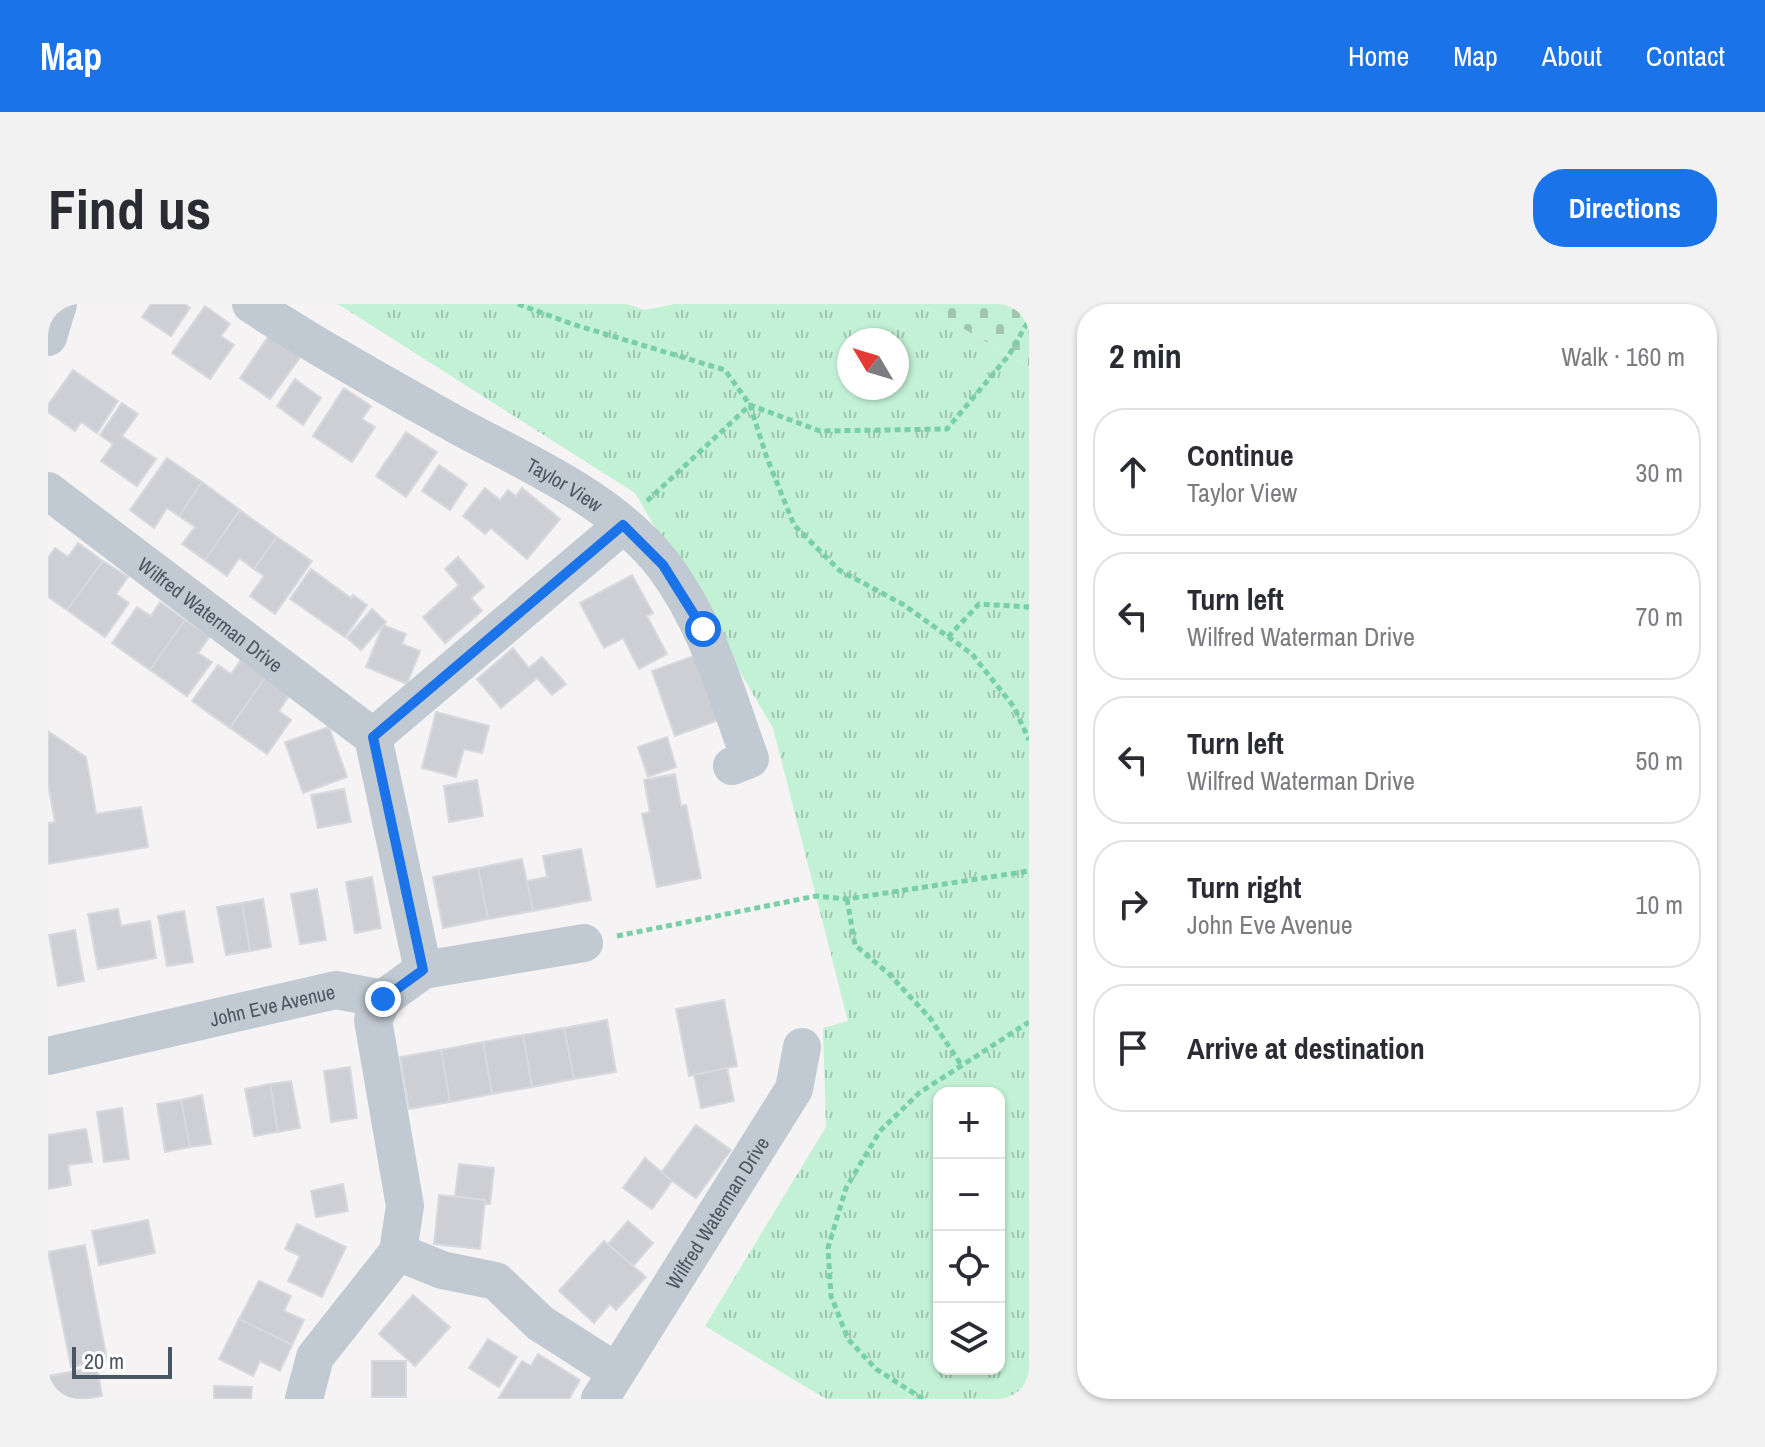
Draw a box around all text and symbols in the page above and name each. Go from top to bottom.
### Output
text: Map [40,31,102,82]
text: Home [1348,37,1409,75]
text: Map [1453,37,1498,75]
text: About [1542,37,1602,75]
text: Contact [1646,37,1725,75]
button: Directions [1533,169,1717,247]
text: Find us [48,171,211,246]
north arrow [837,328,909,400]
text: 2 min [1109,333,1182,379]
text: Walk · 160 m [1561,339,1685,374]
text: Continue [1187,435,1294,475]
icon: ahead [1111,450,1155,494]
street label: Taylor View [522,451,609,518]
text: 30 m [1636,455,1683,490]
text: Taylor View [1187,475,1297,510]
street label: Wilfred Waterman Drive [133,550,289,678]
text: Turn left [1187,579,1284,619]
icon: left [1111,594,1155,638]
text: 70 m [1636,599,1683,634]
route start [685,611,721,647]
text: Wilfred Waterman Drive [1187,619,1415,654]
text: Turn left [1187,723,1284,763]
icon: left [1111,738,1155,782]
text: 50 m [1636,743,1683,778]
text: Wilfred Waterman Drive [1187,763,1415,798]
text: Turn right [1187,867,1301,907]
icon: right [1111,882,1155,926]
text: 10 m [1636,887,1683,922]
text: John Eve Avenue [1187,907,1353,942]
street label: John Eve Avenue [207,977,337,1032]
route end [365,981,401,1017]
icon: arrive [1111,1026,1155,1070]
text: Arrive at destination [1187,1028,1425,1068]
map controls [933,1087,1005,1375]
button: + [933,1087,1005,1159]
street label: Wilfred Waterman Drive [659,1131,775,1294]
button: − [933,1159,1005,1231]
button: locate [933,1231,1005,1303]
button: layers [933,1303,1005,1375]
scale bar [72,1343,172,1379]
text: 20 m [84,1346,124,1376]

